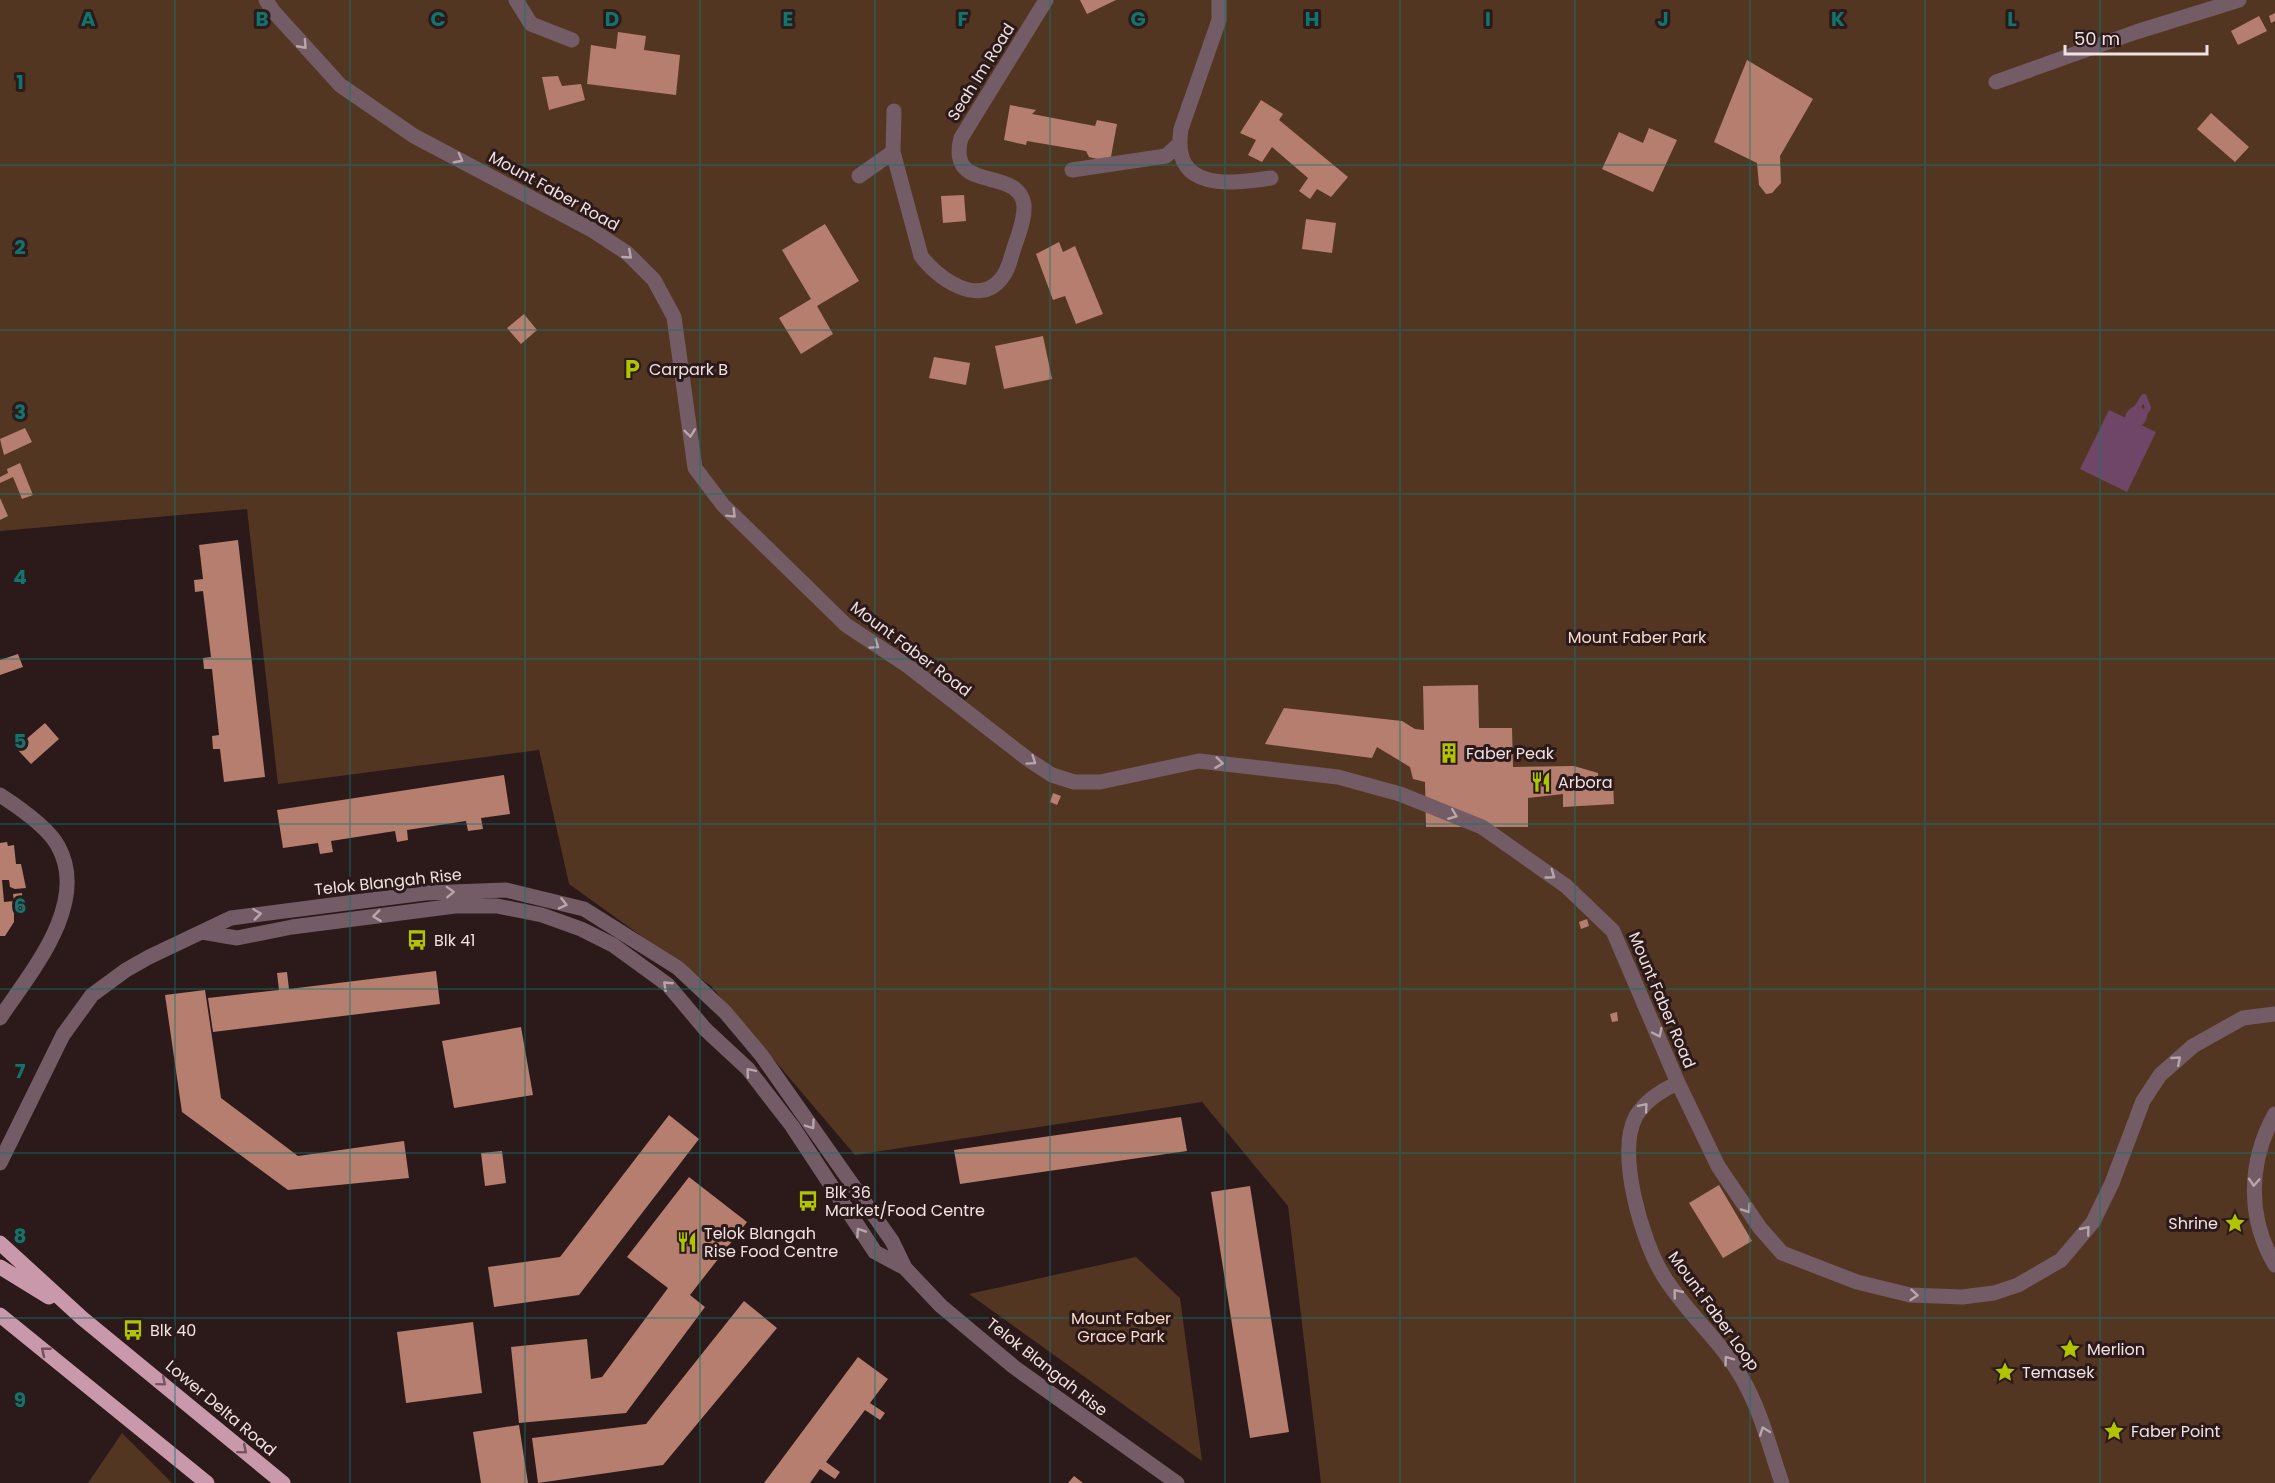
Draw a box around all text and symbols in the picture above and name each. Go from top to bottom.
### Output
text: A [81,5,96,33]
text: B [255,5,269,33]
text: C [430,5,446,33]
text: D [605,5,619,33]
text: E [783,5,793,33]
text: F [958,5,969,33]
text: G [1130,5,1146,33]
text: H [1305,5,1319,33]
text: I [1485,5,1491,33]
text: J [1657,5,1669,33]
text: K [1831,5,1845,33]
text: L [2007,5,2017,33]
scale bar [2065,18,2208,56]
street label: Seah Im Road [942,19,1020,125]
text: 50 m [2074,26,2120,51]
one-way arrow [296,38,307,49]
text: 1 [16,68,24,96]
street label: Mount Faber Road [485,146,623,236]
one-way arrow [453,152,463,163]
text: 2 [14,233,26,261]
one-way arrow [621,248,632,259]
parking icon: Carpark B [620,357,644,381]
place label: Carpark B [649,358,728,381]
text: 3 [14,398,26,426]
one-way arrow [684,428,696,437]
one-way arrow [724,506,735,517]
text: 4 [13,563,27,591]
street label: Mount Faber Road [846,596,976,702]
park label: Mount Faber Park [1568,626,1707,649]
one-way arrow [868,638,879,649]
text: 5 [14,727,27,755]
building icon: Faber Peak [1437,741,1461,765]
place label: Faber Peak [1466,742,1555,765]
one-way arrow [1025,754,1036,765]
one-way arrow [1214,756,1223,769]
restaurant icon: Arbora [1529,770,1553,794]
place label: Arbora [1558,771,1613,794]
one-way arrow [1447,808,1458,820]
street label: Telok Blangah Rise [313,863,463,901]
one-way arrow [1545,868,1556,879]
one-way arrow [446,886,455,898]
text: 6 [14,892,26,920]
one-way arrow [558,897,568,910]
one-way arrow [252,909,261,921]
one-way arrow [372,910,381,922]
bus stop icon: Blk 41 [405,928,429,952]
street label: Mount Faber Road [1623,928,1701,1072]
place label: Blk 41 [434,929,475,952]
one-way arrow [663,981,673,992]
one-way arrow [1651,1027,1663,1038]
one-way arrow [2170,1056,2181,1067]
text: 7 [15,1057,26,1085]
one-way arrow [746,1068,757,1079]
one-way arrow [1637,1103,1648,1114]
one-way arrow [804,1119,815,1130]
one-way arrow [2248,1177,2261,1186]
place label: Blk 36 Market/Food Centre [825,1181,985,1222]
bus stop icon: Blk 36 Market/Food Centre [796,1189,820,1213]
one-way arrow [1740,1203,1751,1214]
place icon: Shrine [2223,1211,2247,1235]
place label: Shrine [2168,1212,2218,1235]
text: 8 [14,1222,26,1250]
place label: Telok Blangah Rise Food Centre [704,1222,838,1263]
one-way arrow [2079,1225,2090,1236]
one-way arrow [857,1228,868,1239]
restaurant icon: Telok Blangah Rise Food Centre [675,1230,699,1254]
street label: Mount Faber Loop [1663,1247,1765,1376]
one-way arrow [1910,1288,1919,1301]
one-way arrow [1674,1289,1685,1300]
park label: Mount Faber Grace Park [1071,1307,1171,1348]
street label: Telok Blangah Rise [982,1312,1113,1422]
bus stop icon: Blk 40 [121,1318,145,1342]
place label: Blk 40 [150,1319,196,1342]
place icon: Merlion [2058,1337,2082,1361]
place label: Merlion [2087,1338,2145,1361]
one-way arrow [41,1347,52,1358]
street label: Lower Delta Road [161,1355,281,1461]
one-way arrow [1725,1355,1736,1366]
place icon: Temasek [1993,1360,2017,1384]
place label: Temasek [2022,1361,2095,1384]
one-way arrow [155,1375,166,1386]
text: 9 [14,1386,26,1414]
place icon: Faber Point [2102,1419,2126,1443]
place label: Faber Point [2131,1420,2221,1443]
one-way arrow [1758,1426,1771,1437]
one-way arrow [236,1442,247,1453]

